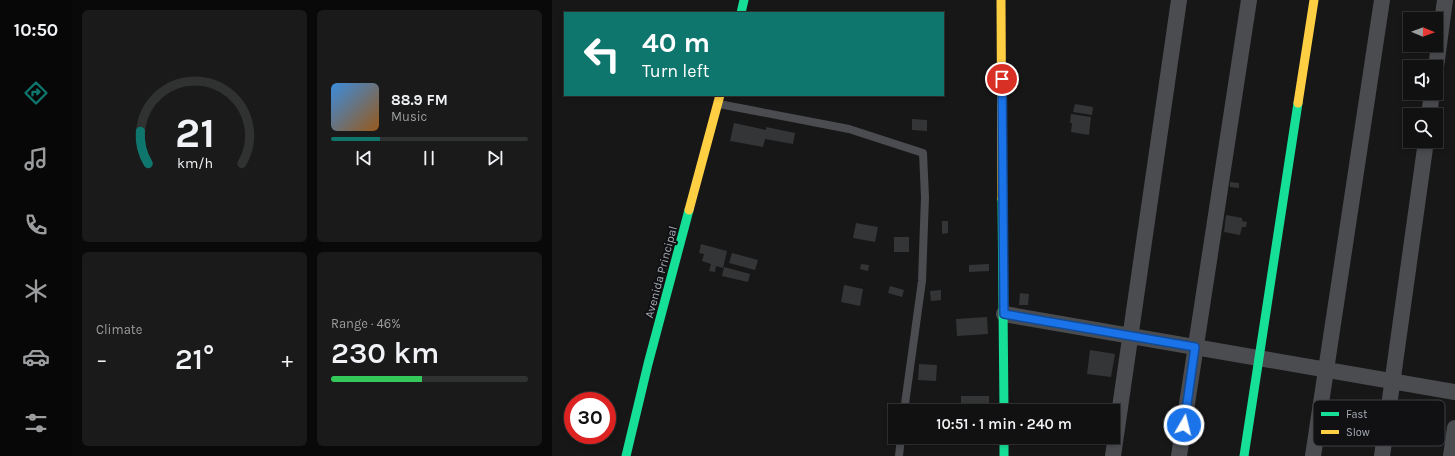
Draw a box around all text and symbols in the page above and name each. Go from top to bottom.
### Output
north arrow [1403,12,1443,52]
map controls [1403,12,1443,148]
text: 10:50 [14,19,58,41]
text: 40 m [642,26,710,59]
icon: left [576,28,628,80]
text: Turn left [642,60,710,82]
button: sound [1403,60,1443,100]
pin [985,62,1019,96]
icon: arrive [991,68,1013,90]
icon: directions [22,79,50,107]
text: 88.9 FM [391,91,448,109]
button: search [1403,108,1443,148]
text: 21 [175,109,215,157]
text: Music [391,109,427,124]
icon: music [22,145,50,173]
icon: previous [353,147,375,169]
icon: pause [418,147,440,169]
icon: next [484,147,506,169]
text: km/h [176,155,213,172]
icon: phone [22,211,50,239]
street label: Avenida Principal [642,224,680,320]
icon: climate [22,277,50,305]
text: Range · 46% [331,316,401,331]
text: Climate [96,322,142,337]
text: 230 km [331,335,439,371]
text: 21° [175,341,214,377]
icon: car [22,343,50,371]
text: − [96,347,108,373]
text: + [281,347,293,373]
speed limit sign: 30 [564,392,616,444]
legend [1313,400,1445,446]
position arrow [1163,404,1205,446]
text: Fast [1346,408,1367,421]
icon: filters [22,409,50,437]
text: 10:51 · 1 min · 240 m [936,415,1072,433]
text: Slow [1346,426,1370,439]

